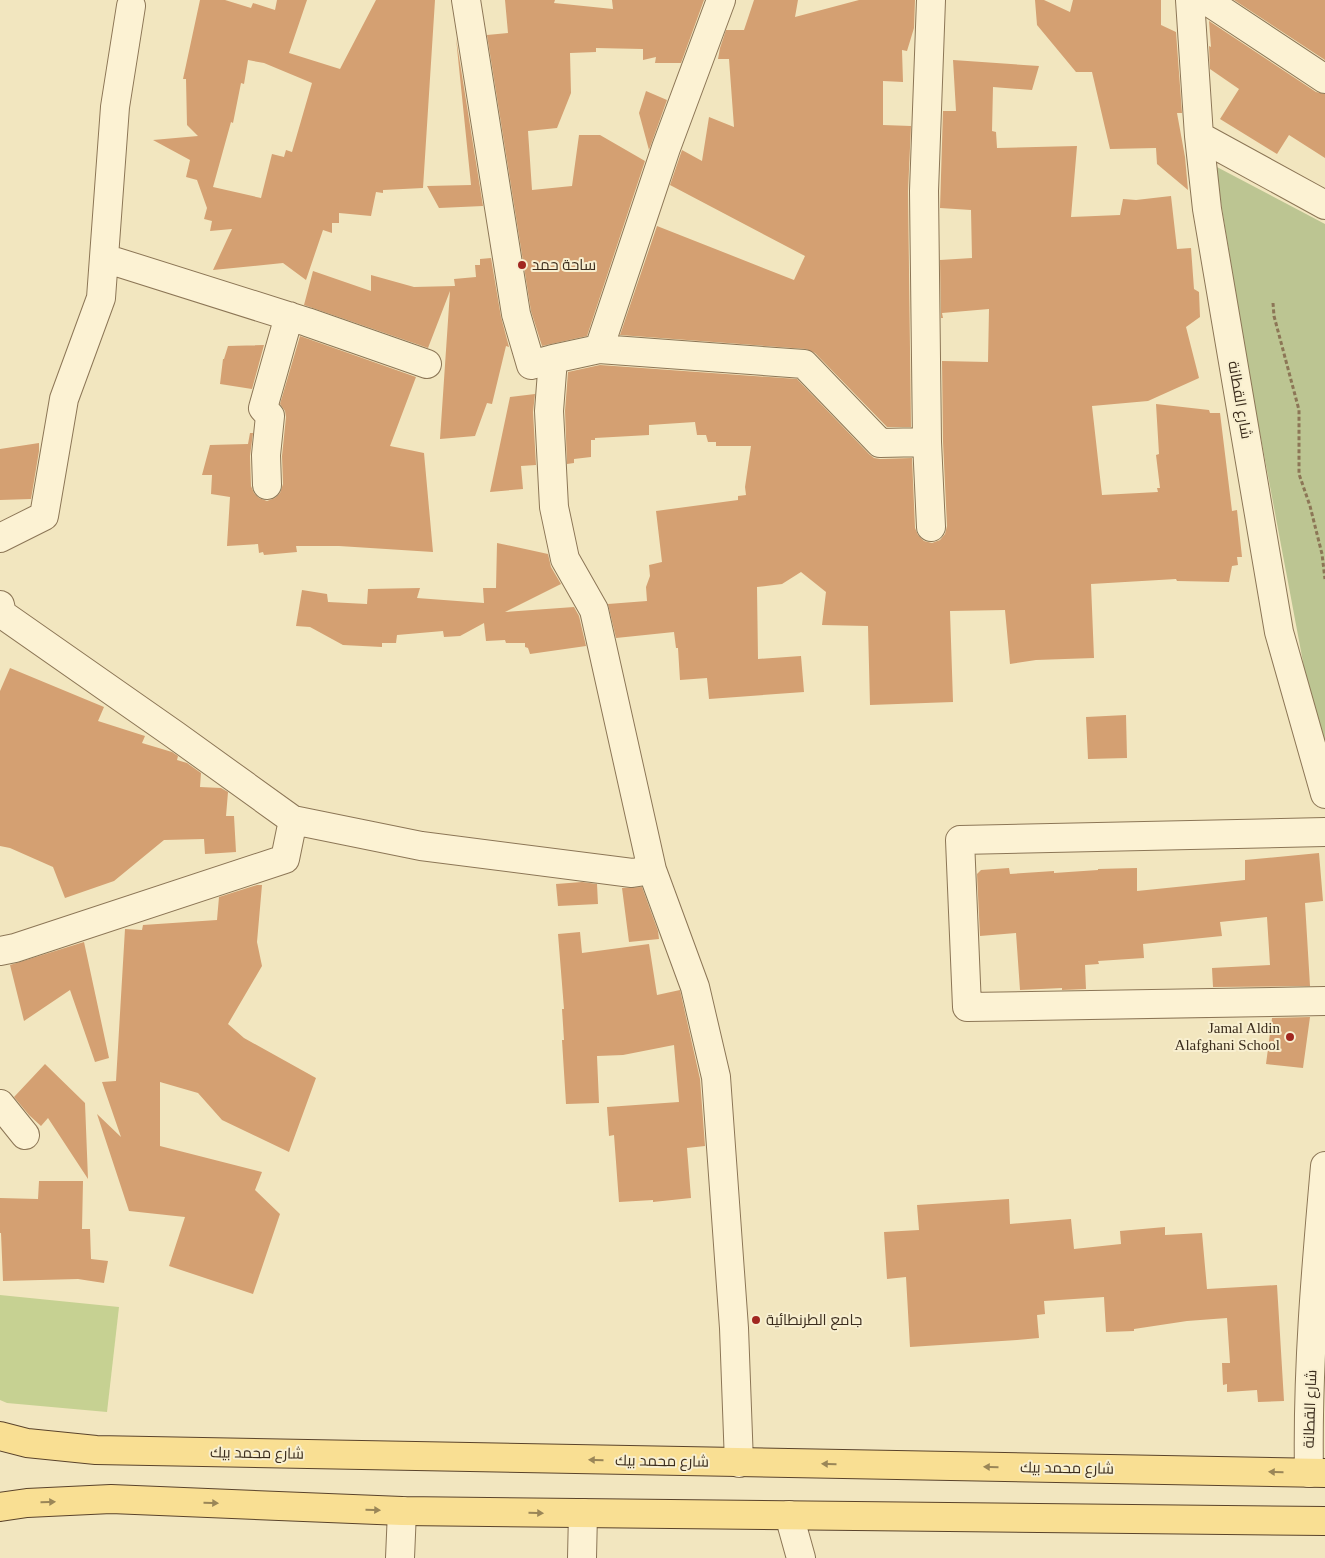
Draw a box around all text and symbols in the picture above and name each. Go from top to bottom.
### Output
place label: ساحة حمد [532,257,596,273]
marker: ساحة حمد [516,259,528,271]
street label: شارع القطانة [1222,360,1255,441]
place label: Jamal Aldin Alafghani School [1175,1020,1280,1053]
marker: Jamal Aldin Alafghani School [1284,1031,1296,1043]
place label: جامع الطرنطائية [766,1312,862,1331]
marker: جامع الطرنطائية [750,1314,762,1326]
street label: شارع القطانة [1301,1369,1322,1449]
street label: شارع محمد بيك [210,1444,304,1465]
street label: شارع محمد بيك [615,1452,709,1473]
one-way arrow [588,1456,604,1464]
street label: شارع محمد بيك [1020,1459,1114,1480]
one-way arrow [821,1460,837,1468]
one-way arrow [983,1463,999,1471]
one-way arrow [1268,1468,1284,1476]
one-way arrow [41,1497,57,1505]
one-way arrow [203,1499,219,1507]
one-way arrow [365,1506,381,1514]
one-way arrow [528,1509,544,1517]

